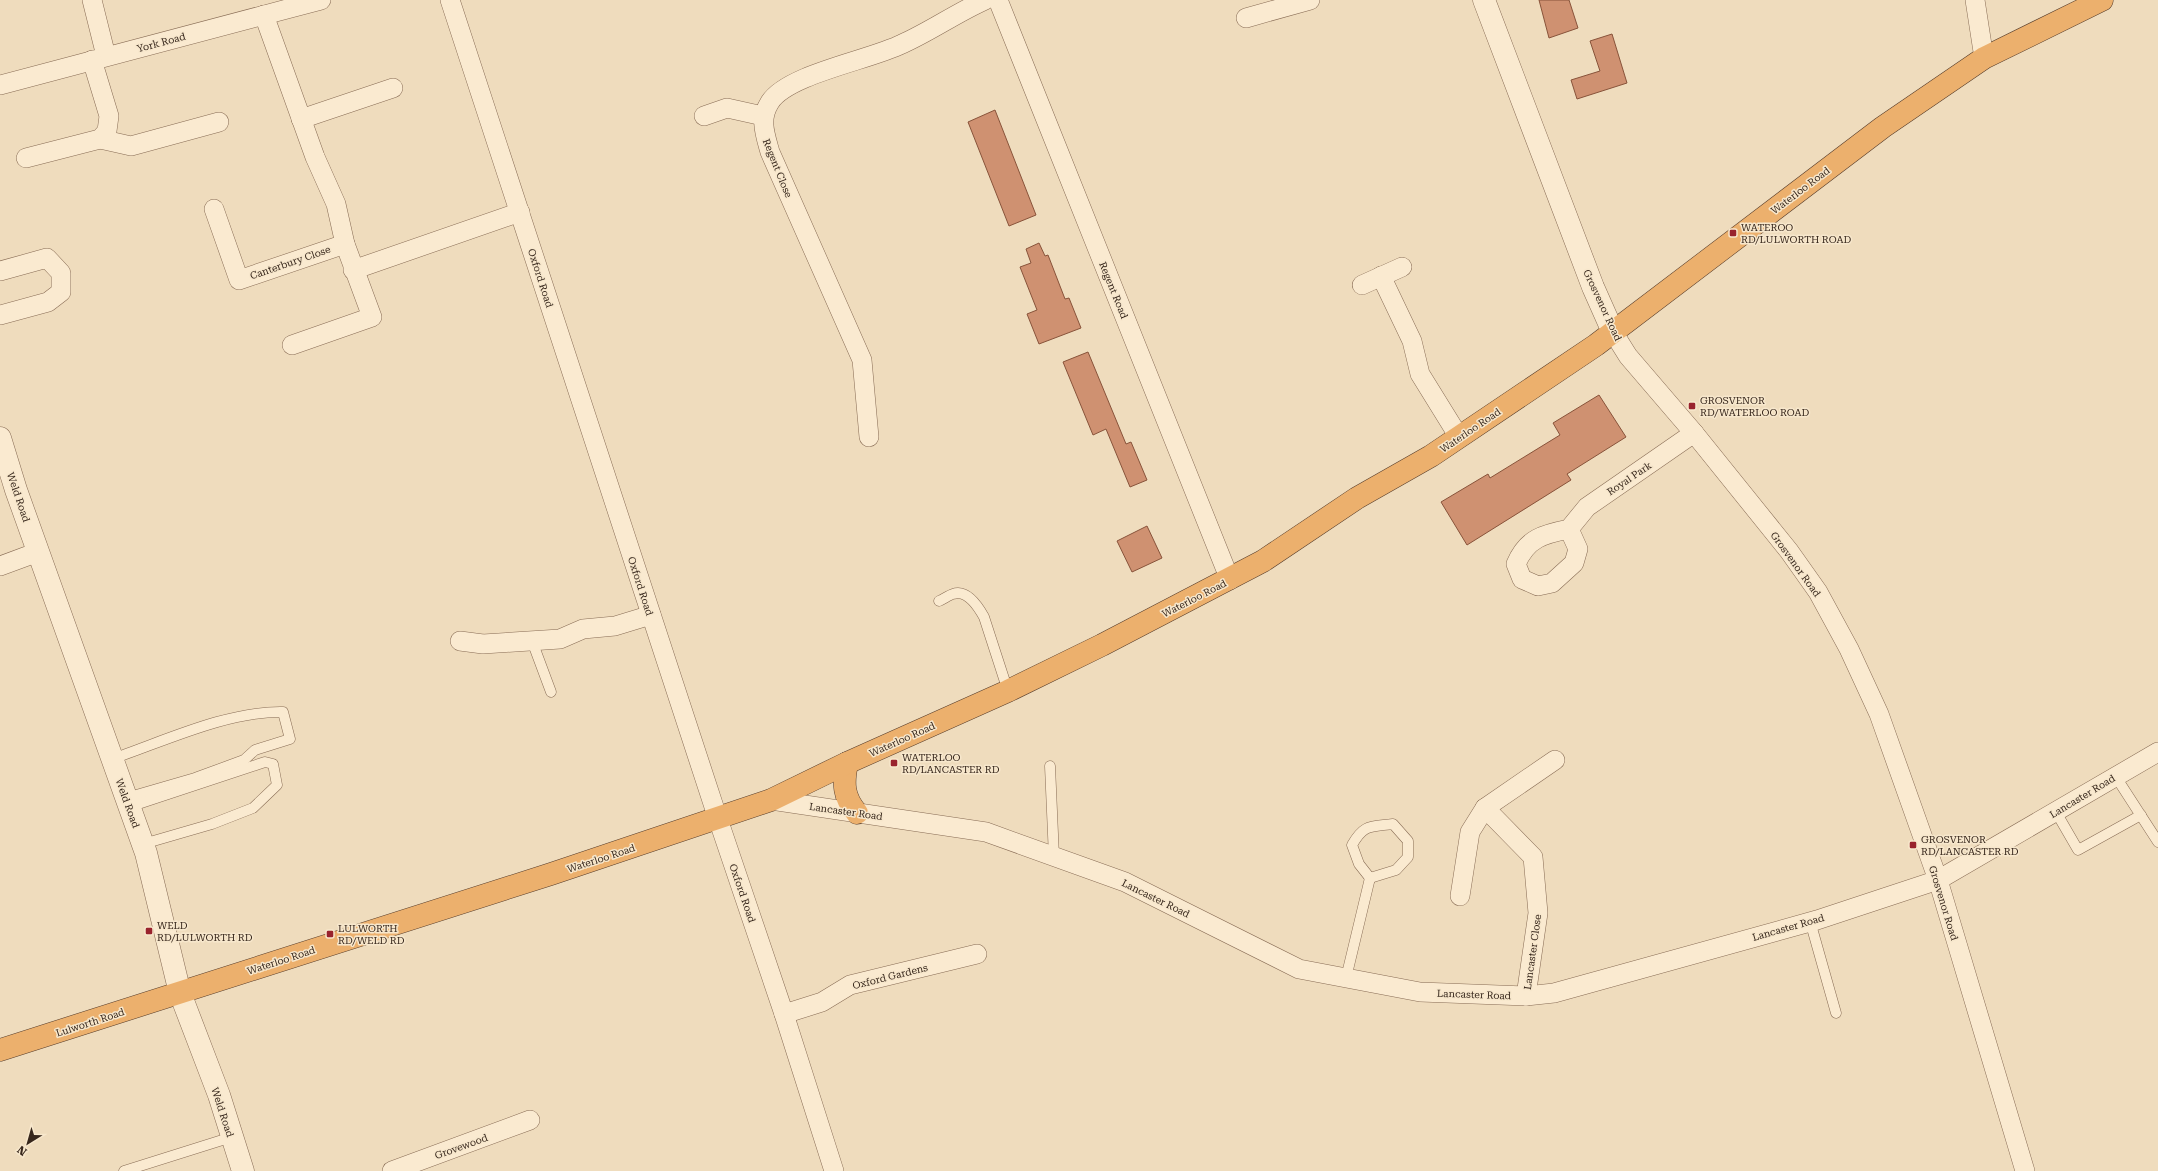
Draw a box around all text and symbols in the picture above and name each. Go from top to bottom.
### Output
street label: York Road [136,31,187,54]
street label: Regent Close [761,137,795,200]
street label: Waterloo Road [1769,164,1832,216]
place label: WATEROO RD/LULWORTH ROAD [1741,222,1851,245]
marker: WATEROO RD/LULWORTH ROAD [1728,228,1738,238]
street label: Canterbury Close [249,243,332,281]
street label: Oxford Road [526,247,555,310]
street label: Regent Road [1097,260,1130,321]
street label: Grosvenor Road [1581,268,1624,343]
place label: GROSVENOR RD/WATERLOO ROAD [1700,395,1810,418]
marker: GROSVENOR RD/WATERLOO ROAD [1687,401,1697,411]
street label: Waterloo Road [1438,406,1503,455]
street label: Royal Park [1605,459,1654,497]
street label: Weld Road [5,471,32,524]
street label: Grosvenor Road [1768,530,1823,599]
street label: Oxford Road [626,555,655,618]
street label: Waterloo Road [1160,577,1229,619]
street label: Waterloo Road [868,720,937,759]
place label: WATERLOO RD/LANCASTER RD [902,752,1000,775]
marker: WATERLOO RD/LANCASTER RD [889,758,899,768]
street label: Lancaster Road [2048,772,2117,820]
street label: Weld Road [114,777,142,830]
street label: Lancaster Road [808,801,884,822]
place label: GROSVENOR RD/LANCASTER RD [1921,834,2019,857]
marker: GROSVENOR RD/LANCASTER RD [1908,840,1918,850]
street label: Waterloo Road [566,842,637,875]
street label: Oxford Road [727,862,758,924]
street label: Grosvenor Road [1927,864,1960,942]
street label: Lancaster Road [1120,877,1192,920]
street label: Lancaster Road [1751,912,1826,943]
street label: Lancaster Close [1522,913,1543,991]
place label: WELD RD/LULWORTH RD [157,920,253,943]
place label: LULWORTH RD/WELD RD [338,923,405,946]
marker: WELD RD/LULWORTH RD [144,926,154,936]
marker: LULWORTH RD/WELD RD [325,929,335,939]
street label: Waterloo Road [246,944,317,977]
street label: Oxford Gardens [851,962,929,991]
street label: Lancaster Road [1437,988,1512,1001]
street label: Lulworth Road [55,1006,126,1039]
street label: Weld Road [209,1086,236,1139]
north arrow [8,1123,48,1163]
street label: Grovewood [433,1132,490,1161]
text: N [15,1143,30,1158]

